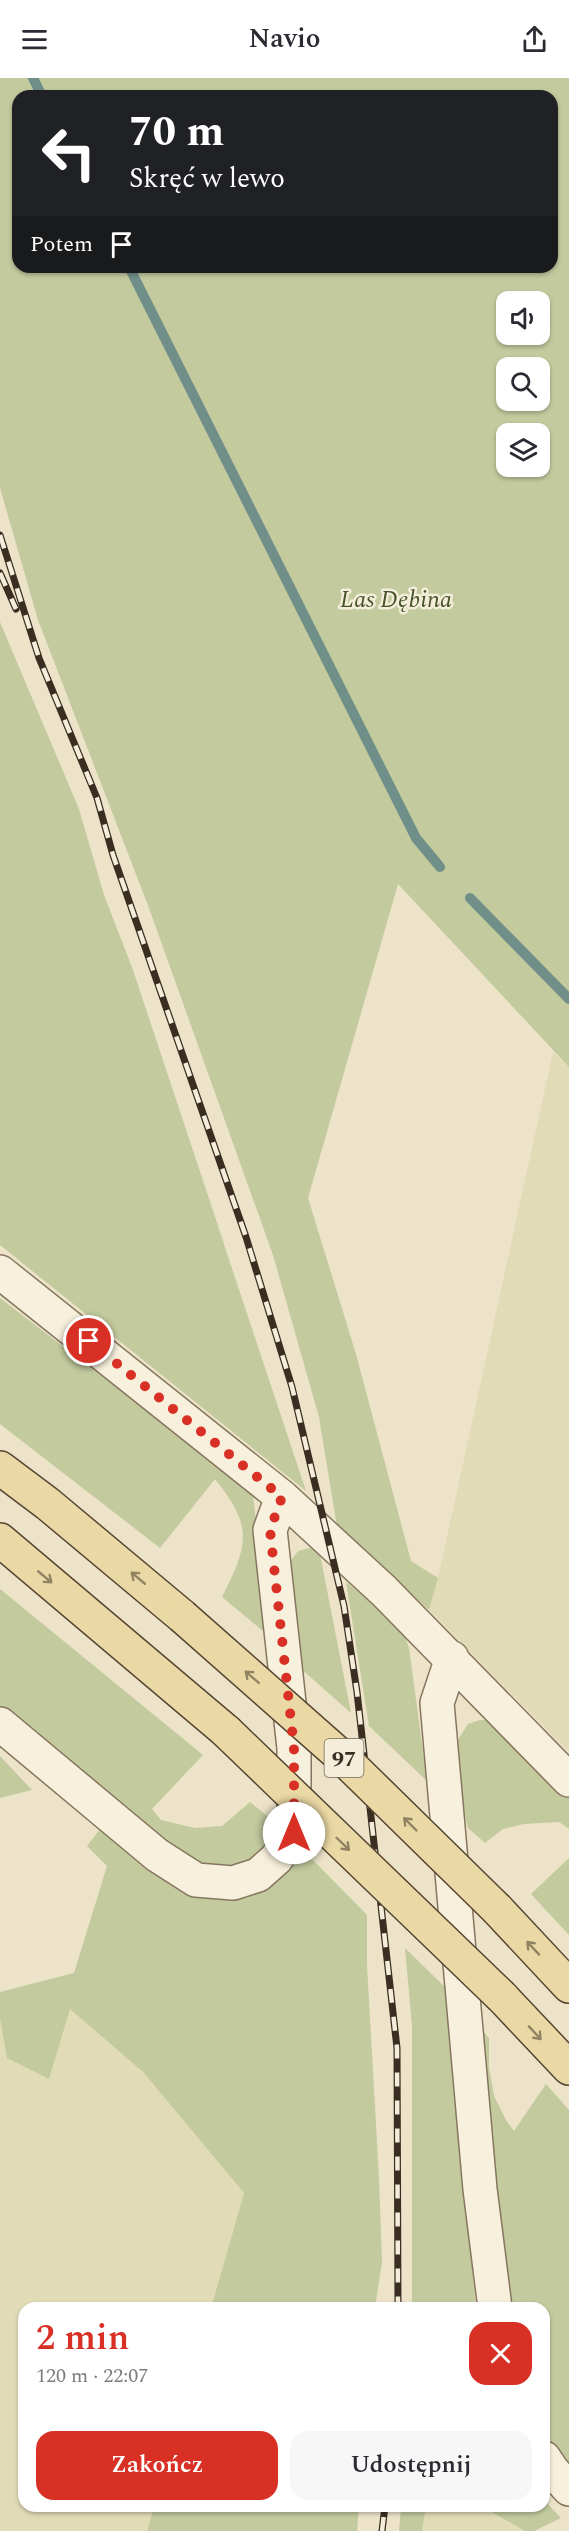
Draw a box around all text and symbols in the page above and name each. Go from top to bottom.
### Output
text: Navio [249,18,320,60]
icon: menu [18,23,51,56]
icon: share [518,23,551,56]
text: 70 m [129,101,224,164]
icon: left [30,114,108,192]
text: Skręć w lewo [129,158,285,200]
text: Potem [30,228,93,261]
icon: arrive [105,228,138,261]
map controls [496,291,550,477]
button: sound [496,291,550,345]
button: search [496,357,550,411]
button: layers [496,423,550,477]
park label: Las Dębina [340,582,452,618]
pin [63,1315,114,1366]
icon: arrive [72,1324,105,1357]
one-way arrow [37,1570,52,1584]
one-way arrow [130,1572,146,1585]
one-way arrow [245,1670,260,1684]
road number: 97 [324,1739,364,1777]
position arrow [262,1801,326,1865]
one-way arrow [403,1816,418,1831]
one-way arrow [336,1837,351,1851]
one-way arrow [526,1940,540,1955]
one-way arrow [528,2025,543,2040]
text: 2 min [36,2311,129,2366]
button: close [469,2322,532,2385]
text: 120 m · 22:07 [36,2361,148,2391]
button: Zakończ [36,2431,278,2500]
button: Udostępnij [290,2431,532,2500]

